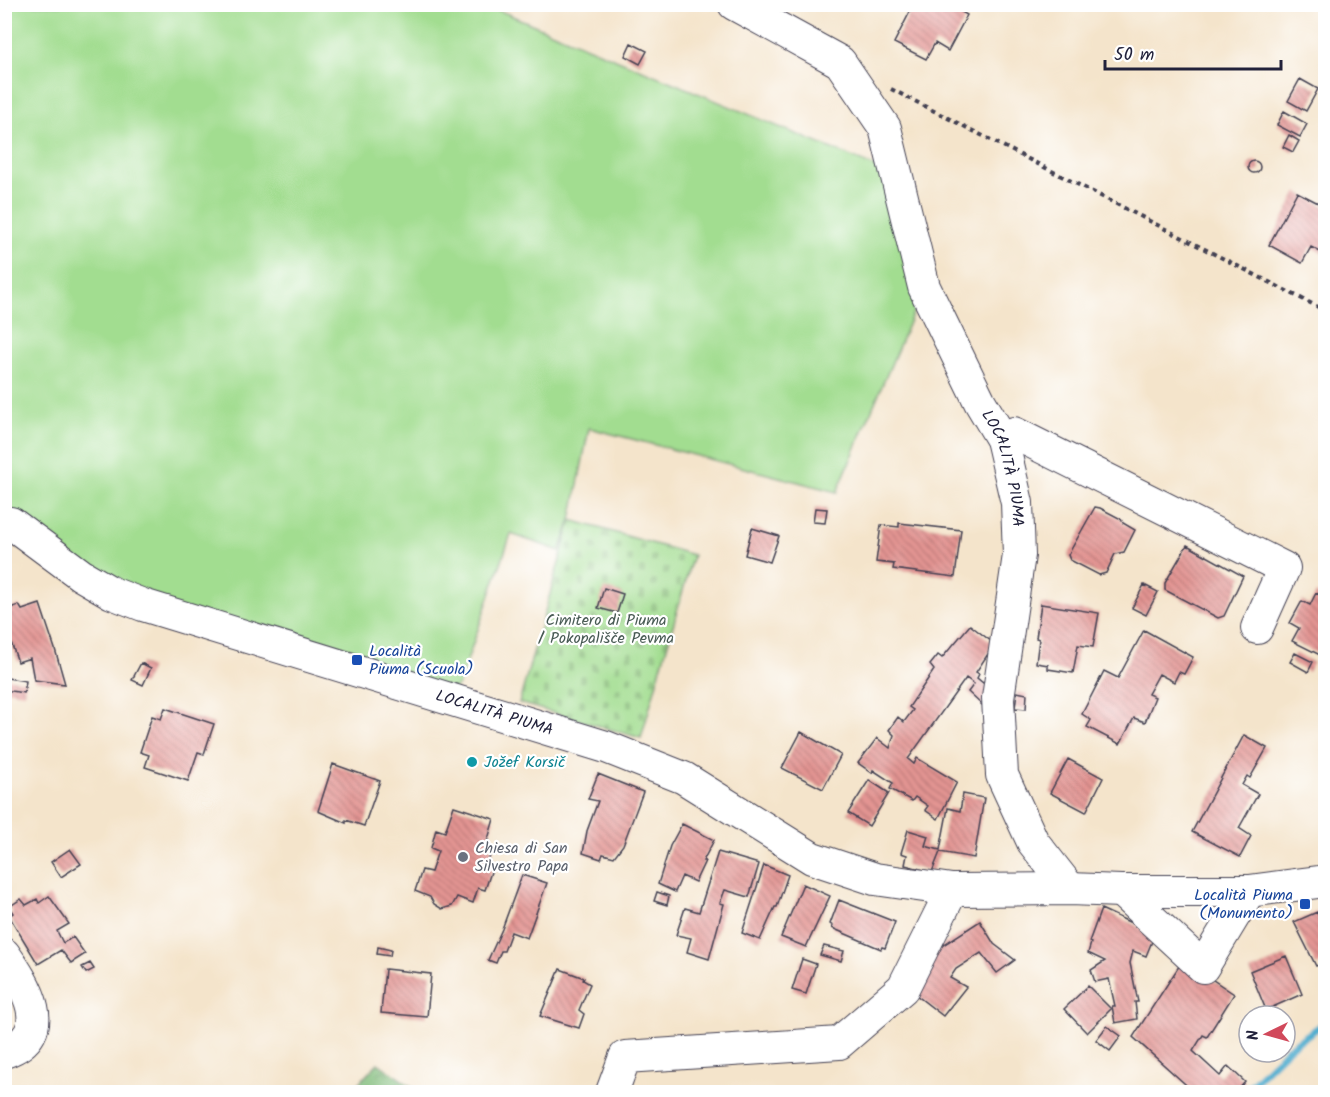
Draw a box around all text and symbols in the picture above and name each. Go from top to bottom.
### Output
scale bar [1105,33,1280,71]
text: 50 m [1114,41,1154,70]
street label: LOCALITÀ PIUMA [975,405,1030,528]
park label: Cimitero di Piuma / Pokopališče Pevma [538,608,674,651]
place label: Località Piuma (Scuola) [369,639,474,682]
marker: Località Piuma (Scuola) [350,653,364,667]
street label: LOCALITÀ PIUMA [433,683,557,743]
place label: Jožef Korsič [484,750,566,775]
marker: Jožef Korsič [465,755,479,769]
place label: Chiesa di San Silvestro Papa [475,836,569,879]
marker: Chiesa di San Silvestro Papa [456,850,470,864]
place label: Località Piuma (Monumento) [1194,883,1293,926]
marker: Località Piuma (Monumento) [1298,897,1312,911]
north arrow [1237,1004,1297,1064]
text: N [1241,1029,1266,1041]

